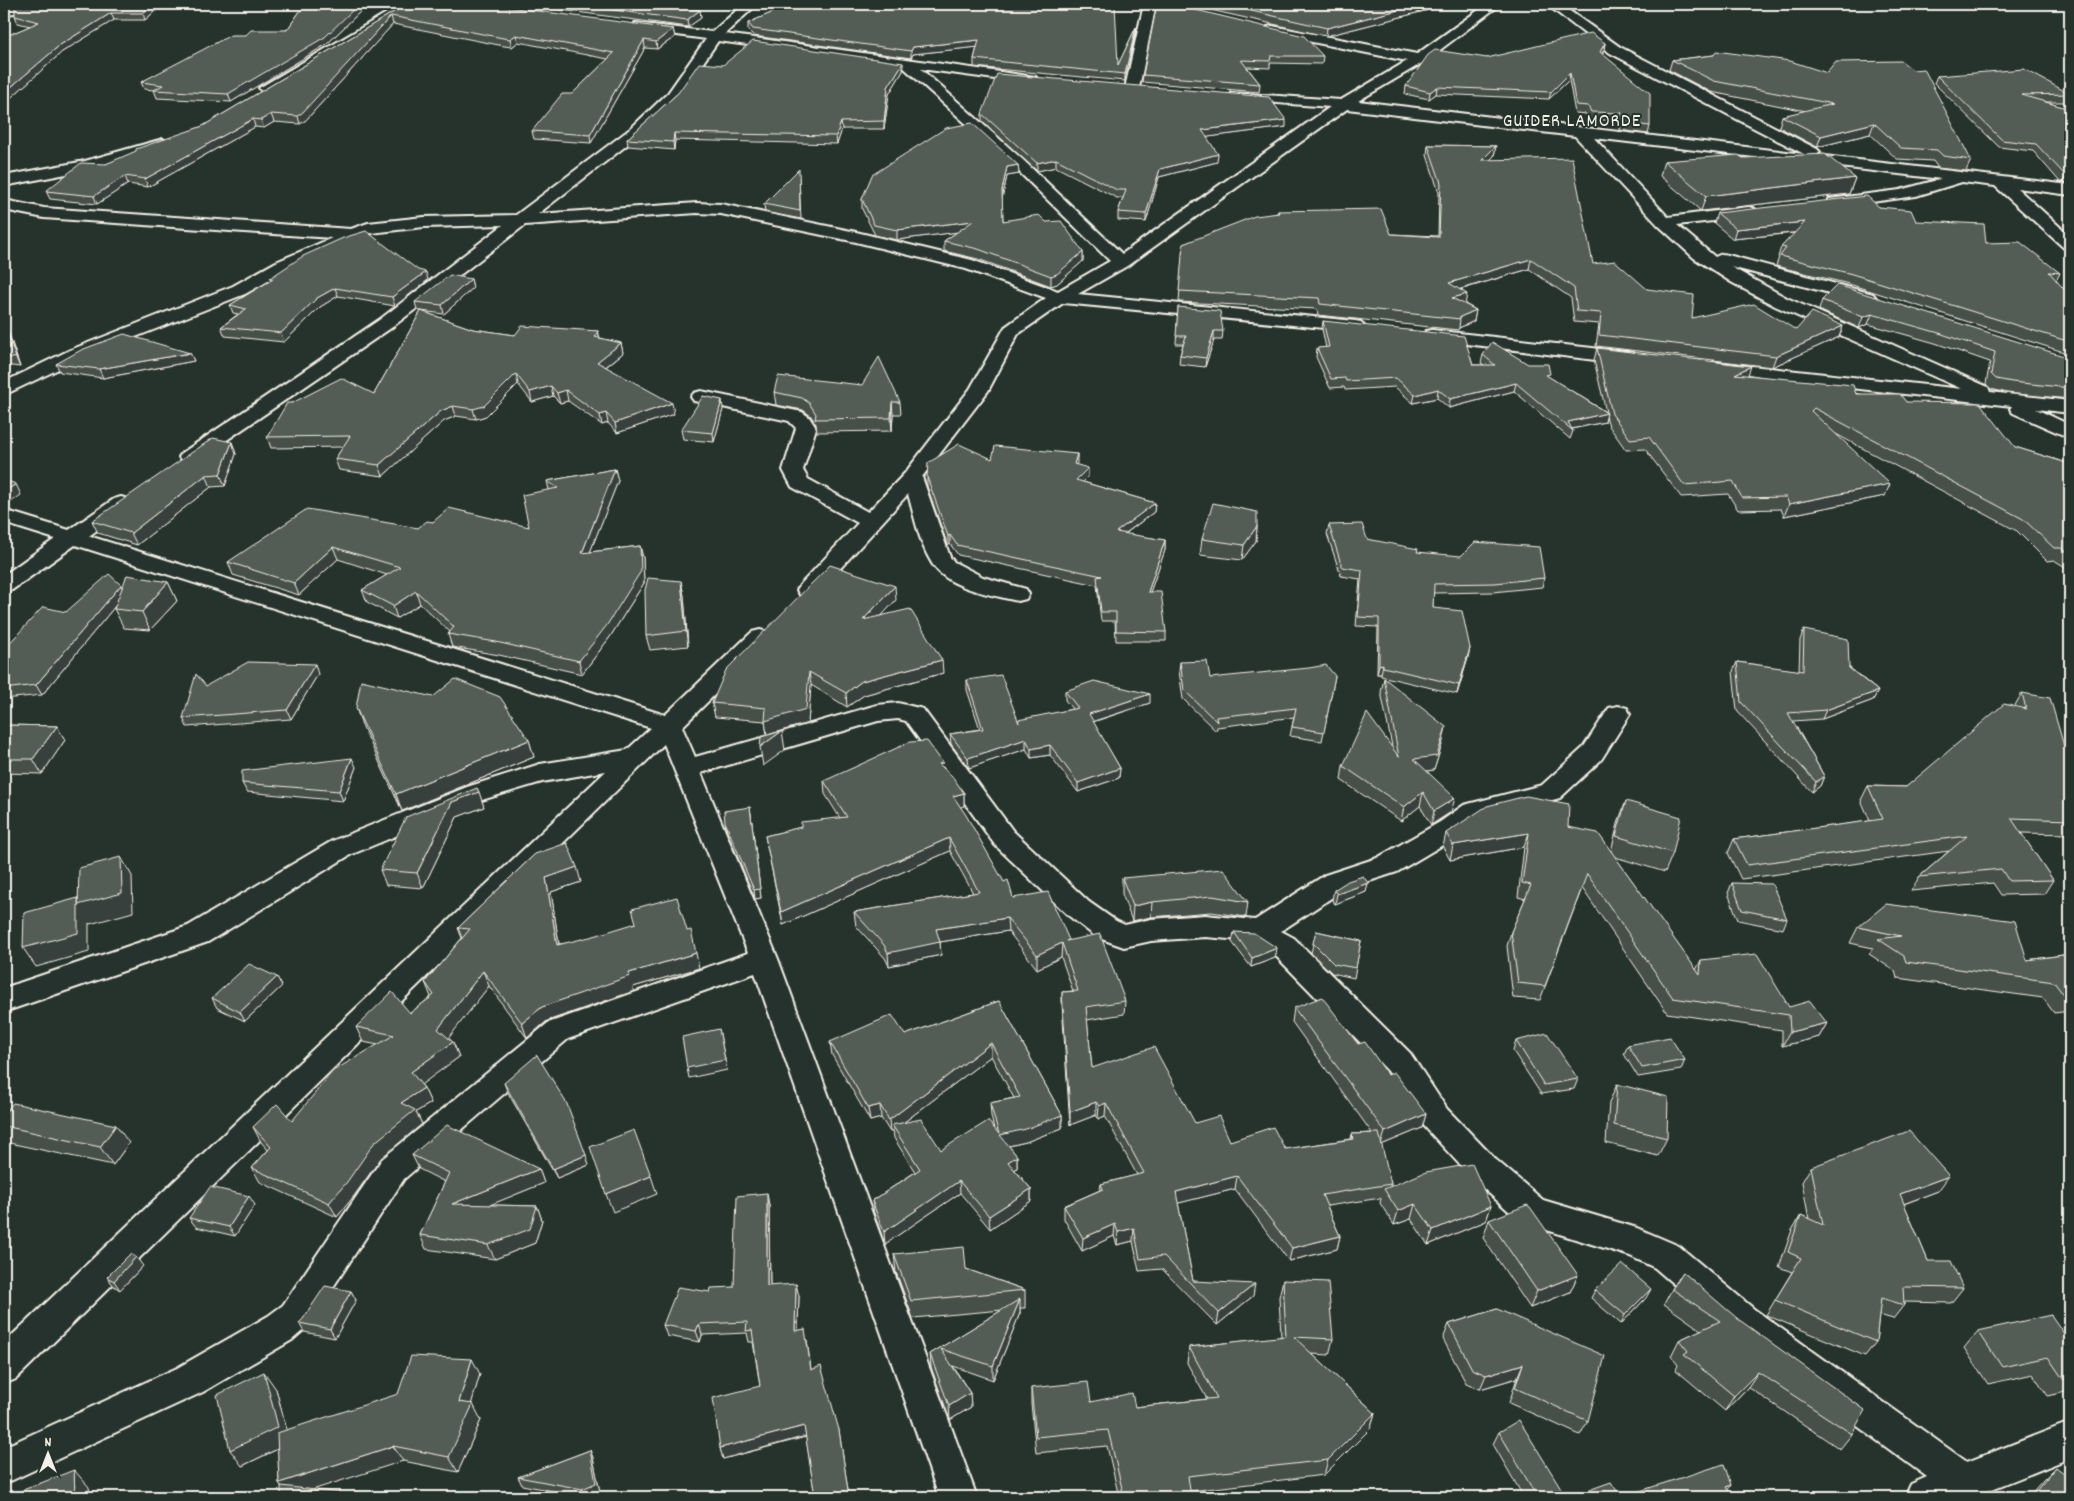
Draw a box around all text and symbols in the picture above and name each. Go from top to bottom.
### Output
district label: GUIDER LAMORDE [1503,109,1641,136]
north arrow [22,1428,72,1478]
text: N [45,1433,52,1453]

